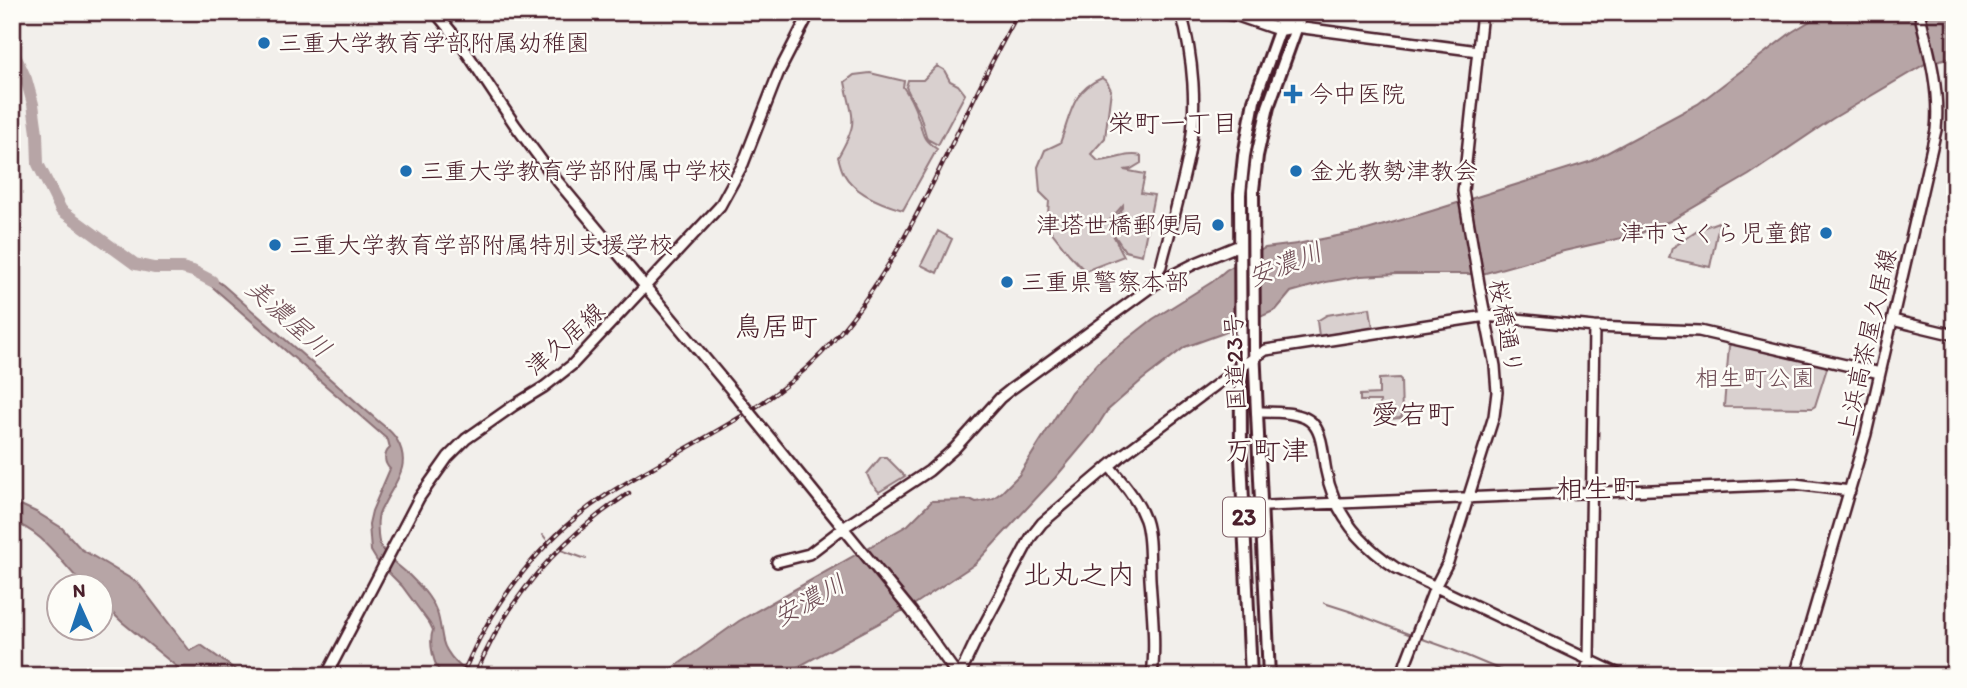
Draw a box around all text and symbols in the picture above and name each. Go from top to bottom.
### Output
place label: 三重大学教育学部附属幼稚園 [278,28,590,57]
marker: 三重大学教育学部附属幼稚園 [256,35,272,51]
place label: 今中医院 [1309,79,1405,108]
marker: 今中医院 [1283,84,1303,104]
district label: 栄町一丁目 [1108,107,1238,139]
place label: 三重大学教育学部附属中学校 [420,156,732,185]
place label: 金光教勢津教会 [1310,156,1478,185]
marker: 三重大学教育学部附属中学校 [398,163,414,179]
marker: 金光教勢津教会 [1288,163,1304,179]
place label: 津塔世橋郵便局 [1036,210,1204,239]
marker: 津塔世橋郵便局 [1210,217,1226,233]
place label: 津市さくら児童館 [1620,218,1812,247]
marker: 津市さくら児童館 [1818,225,1834,241]
place label: 三重大学教育学部附属特別支援学校 [289,230,673,259]
water label: 安濃川 [1243,235,1327,293]
marker: 三重大学教育学部附属特別支援学校 [267,237,283,253]
street label: 上浜高茶屋久居線 [1831,245,1902,439]
place label: 三重県警察本部 [1021,267,1189,296]
water label: 美濃屋川 [240,271,338,365]
marker: 三重県警察本部 [999,274,1015,290]
street label: 桜橋通り [1484,277,1529,377]
street label: 津久居線 [519,296,610,382]
district label: 鳥居町 [734,309,818,343]
street label: 国道23号 [1218,313,1251,411]
park label: 相生町公園 [1695,363,1815,392]
district label: 愛宕町 [1371,397,1455,431]
district label: 万町津 [1225,433,1309,467]
district label: 相生町 [1556,471,1640,505]
road number: 23 [1223,498,1265,537]
district label: 北丸之内 [1023,557,1135,591]
water label: 安濃川 [767,567,851,633]
north arrow [46,572,116,642]
text: N [72,579,86,602]

